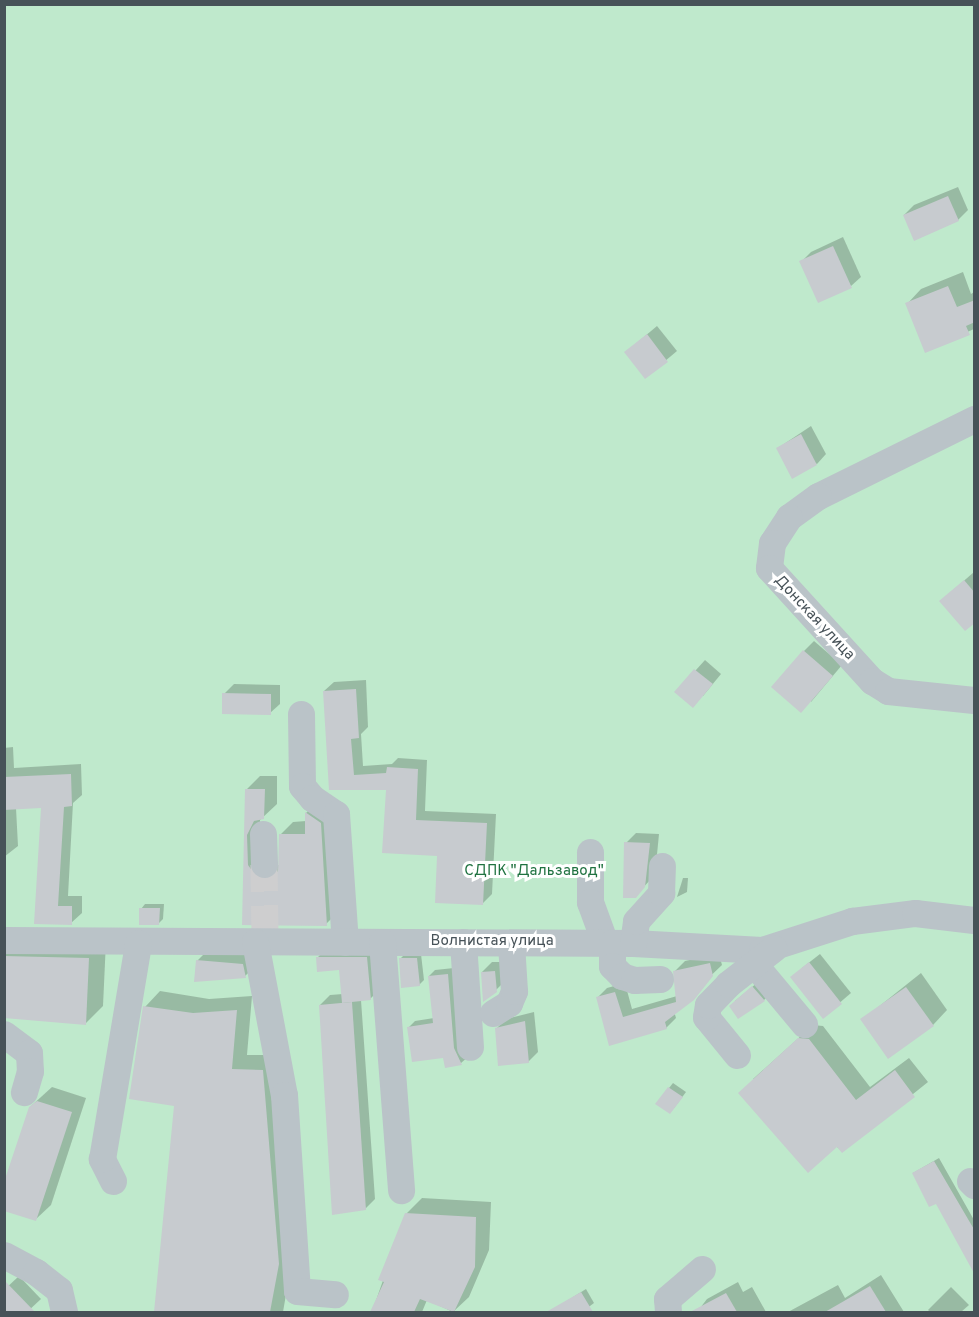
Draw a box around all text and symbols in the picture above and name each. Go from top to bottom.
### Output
street label: Донская улица [770,572,858,664]
park label: СДПК "Дальзавод" [464,863,604,881]
street label: Волнистая улица [430,933,554,951]

